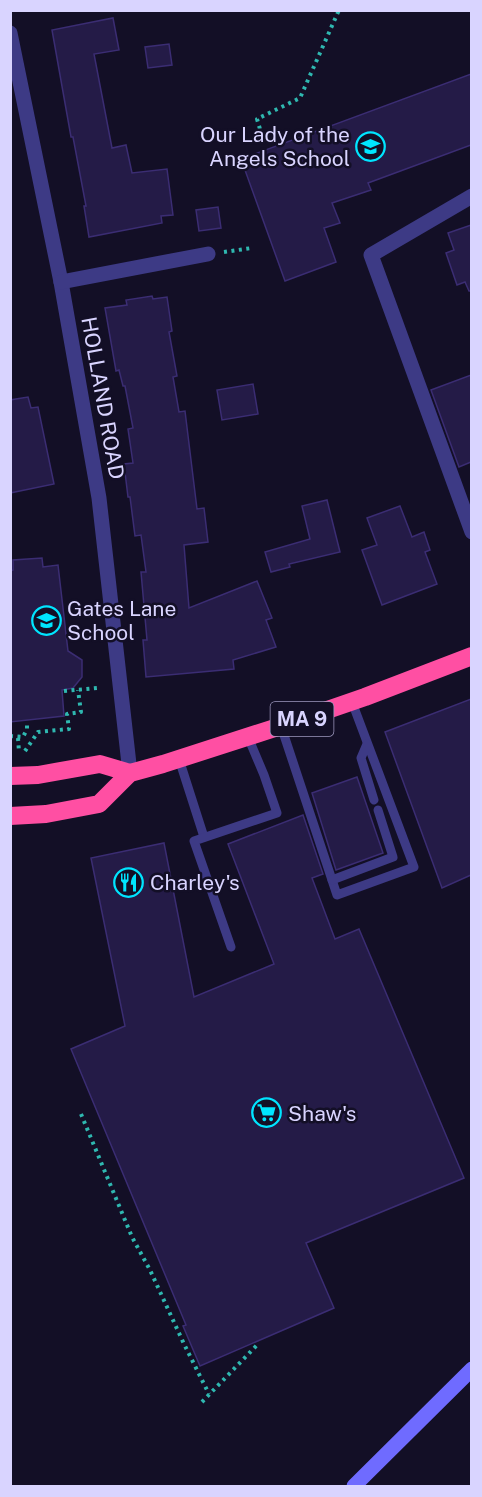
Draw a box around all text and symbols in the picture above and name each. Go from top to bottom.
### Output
place label: Our Lady of the Angels School [200,122,350,171]
school or university icon: Our Lady of the Angels School [355,130,387,162]
street label: HOLLAND ROAD [76,315,130,481]
place label: Gates Lane School [67,596,176,645]
school or university icon: Gates Lane School [30,604,62,636]
road number: MA 9 [270,702,334,736]
restaurant icon: Charley's [113,866,145,898]
place label: Charley's [150,870,240,895]
supermarket icon: Shaw's [251,1097,283,1129]
place label: Shaw's [288,1101,356,1126]

